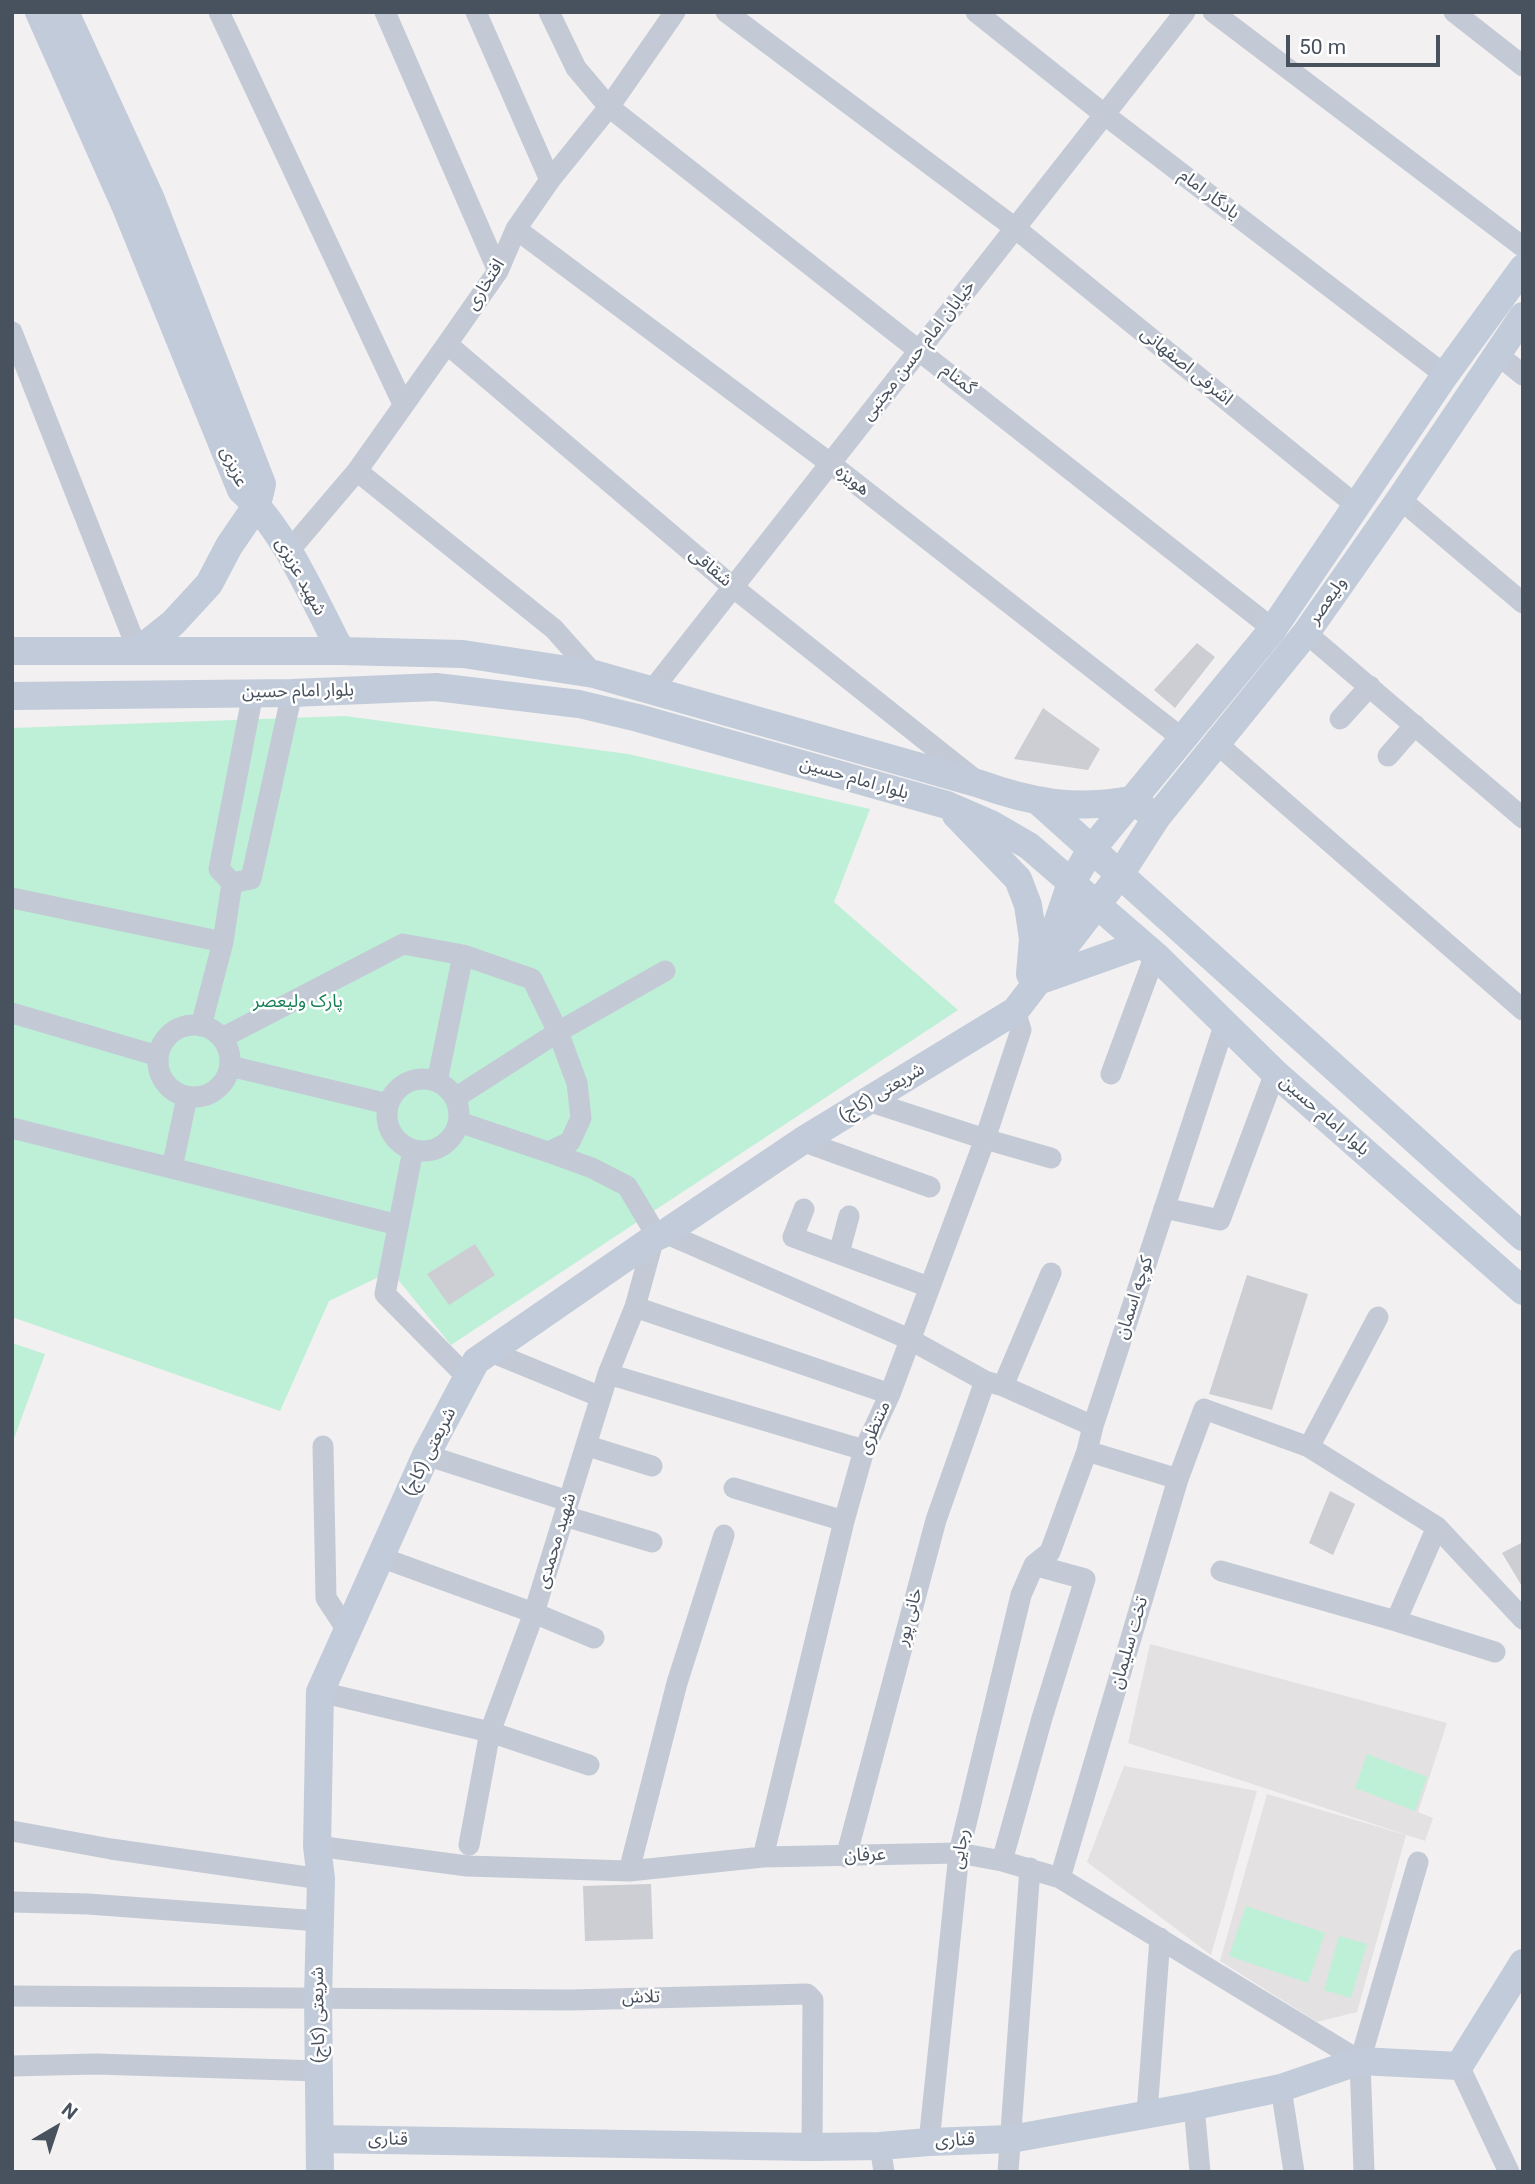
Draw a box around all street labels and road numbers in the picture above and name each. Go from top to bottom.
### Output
street label: یادگار امام [1174,165,1244,225]
street label: افتخاری [462,256,510,314]
street label: خیابان امام حسن مجتبی [858,277,980,425]
street label: اشرفی اصفهانی [1135,323,1237,411]
street label: گمنام [936,360,980,400]
street label: عزیزی [215,443,251,491]
street label: هویزه [830,461,874,501]
street label: شهید عزیزی [270,534,330,620]
street label: شقاقی [684,544,736,592]
street label: ولیعصر [1304,573,1352,629]
street label: بلوار امام حسین [242,680,354,704]
street label: بلوار امام حسین [797,753,911,805]
street label: شریعتی (کاج) [835,1059,929,1127]
street label: بلوار امام حسین [1275,1071,1373,1161]
street label: کوچه اسمان [1111,1254,1159,1342]
street label: منتظری [854,1398,896,1458]
street label: شریعتی (کاج) [398,1404,462,1500]
street label: شهید محمدی [532,1491,582,1591]
street label: خانی پور [892,1586,928,1648]
street label: تخت سلیمان [1107,1594,1153,1692]
street label: رجایی [947,1827,975,1871]
street label: عرفان [844,1844,886,1868]
street label: شریعتی (کاج) [307,1967,331,2063]
street label: تلاش [622,1987,660,2009]
street label: قناری [368,2129,408,2151]
street label: قناری [935,2130,975,2152]

